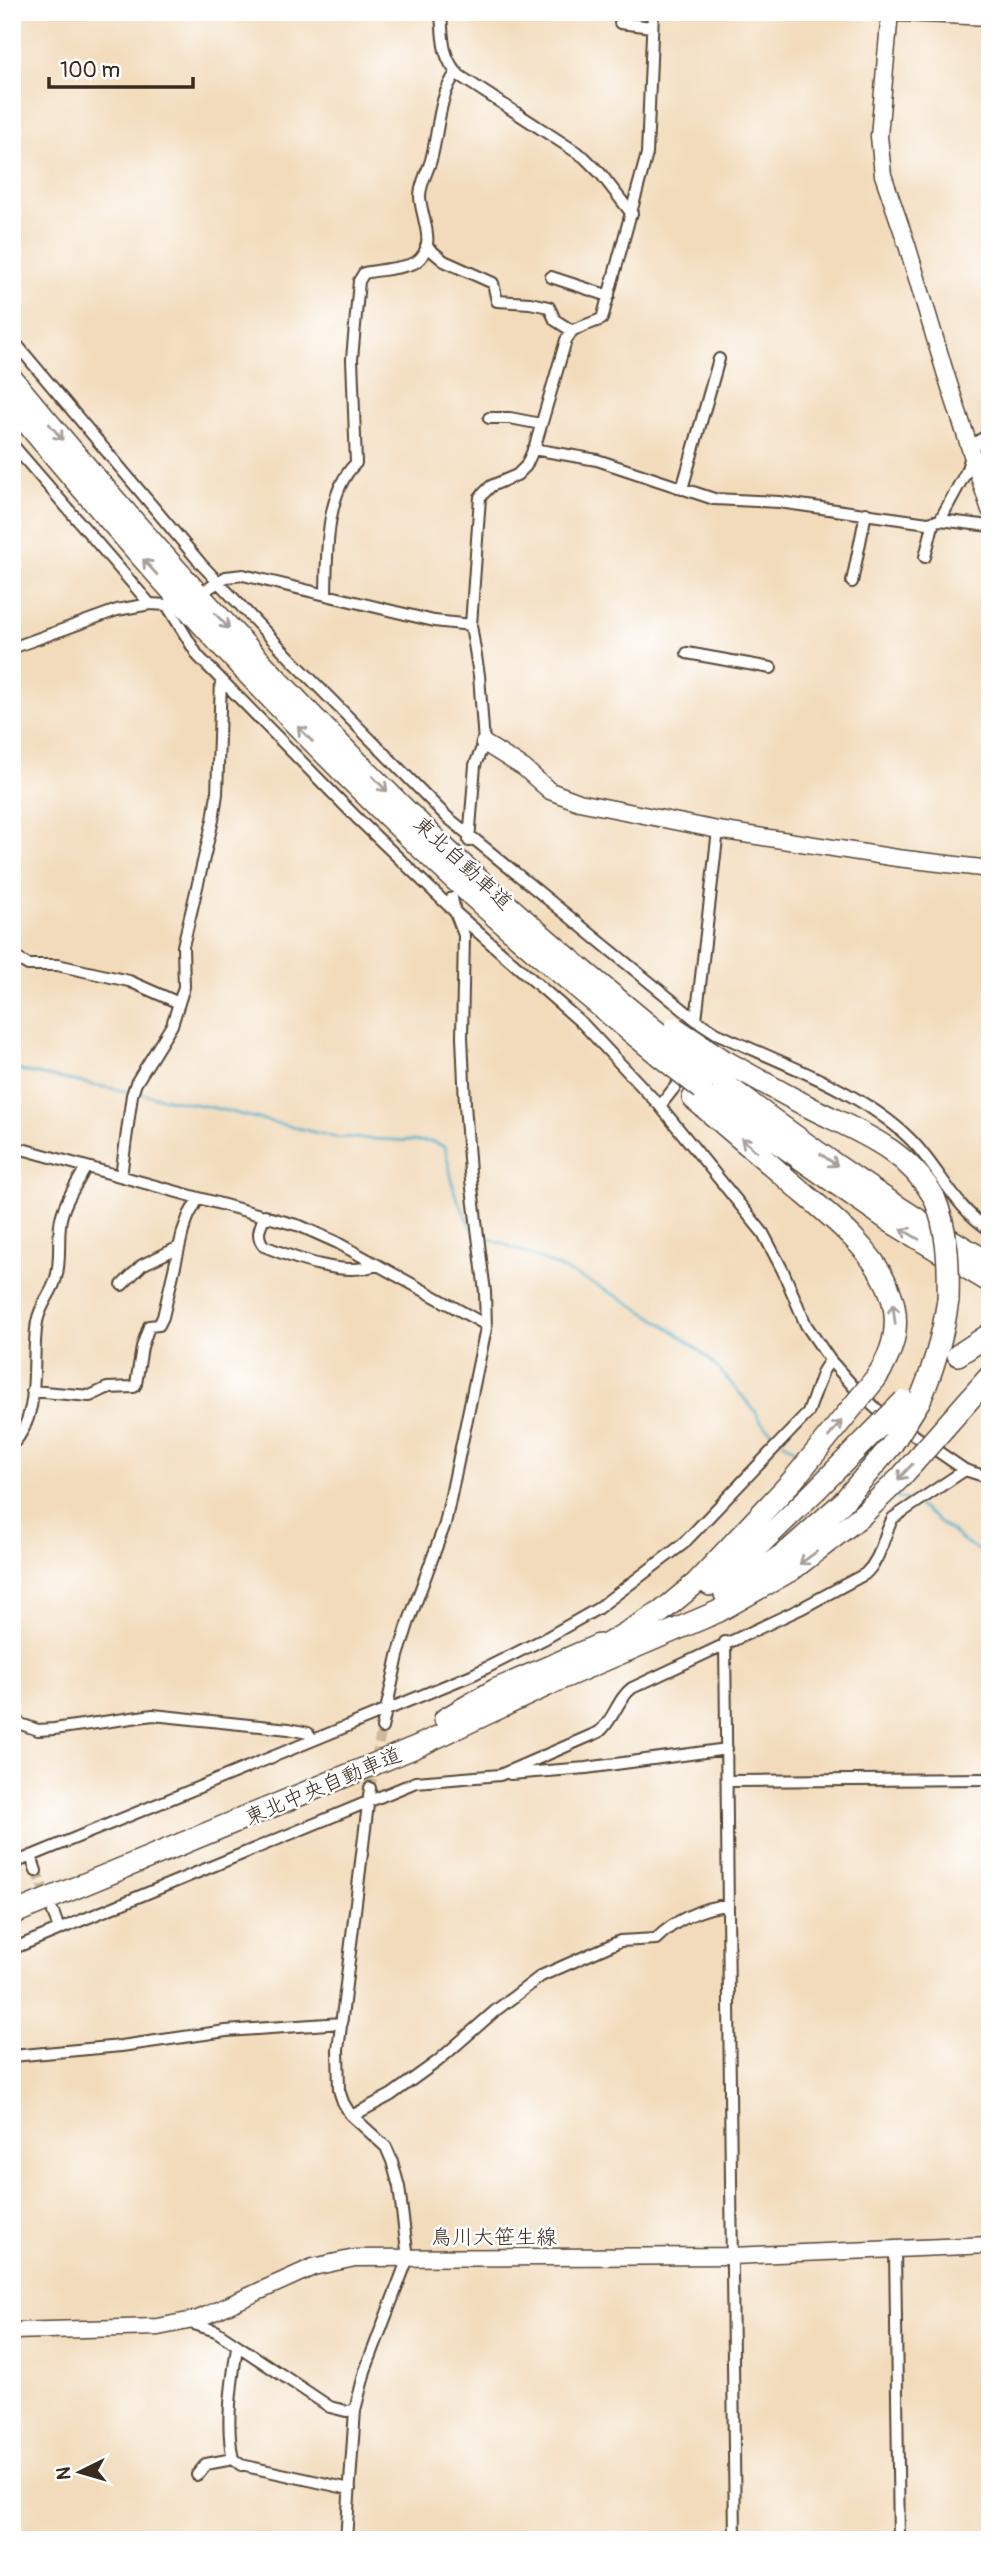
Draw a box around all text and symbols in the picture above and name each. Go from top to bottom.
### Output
scale bar [49,46,192,90]
text: 100 m [60,57,120,84]
one-way arrow [48,422,64,440]
one-way arrow [142,559,158,577]
one-way arrow [213,612,230,629]
one-way arrow [297,726,314,743]
one-way arrow [372,776,389,793]
street label: 東北自動車道 [407,811,518,916]
one-way arrow [741,1137,758,1154]
one-way arrow [819,1153,838,1167]
one-way arrow [901,1227,921,1241]
one-way arrow [887,1303,900,1326]
one-way arrow [828,1421,843,1439]
one-way arrow [896,1463,913,1480]
one-way arrow [799,1551,818,1566]
street label: 東北中央自動車道 [241,1741,406,1832]
street label: 鳥川大笹生線 [431,2224,557,2251]
north arrow [46,2436,116,2506]
text: N [52,2466,77,2481]

